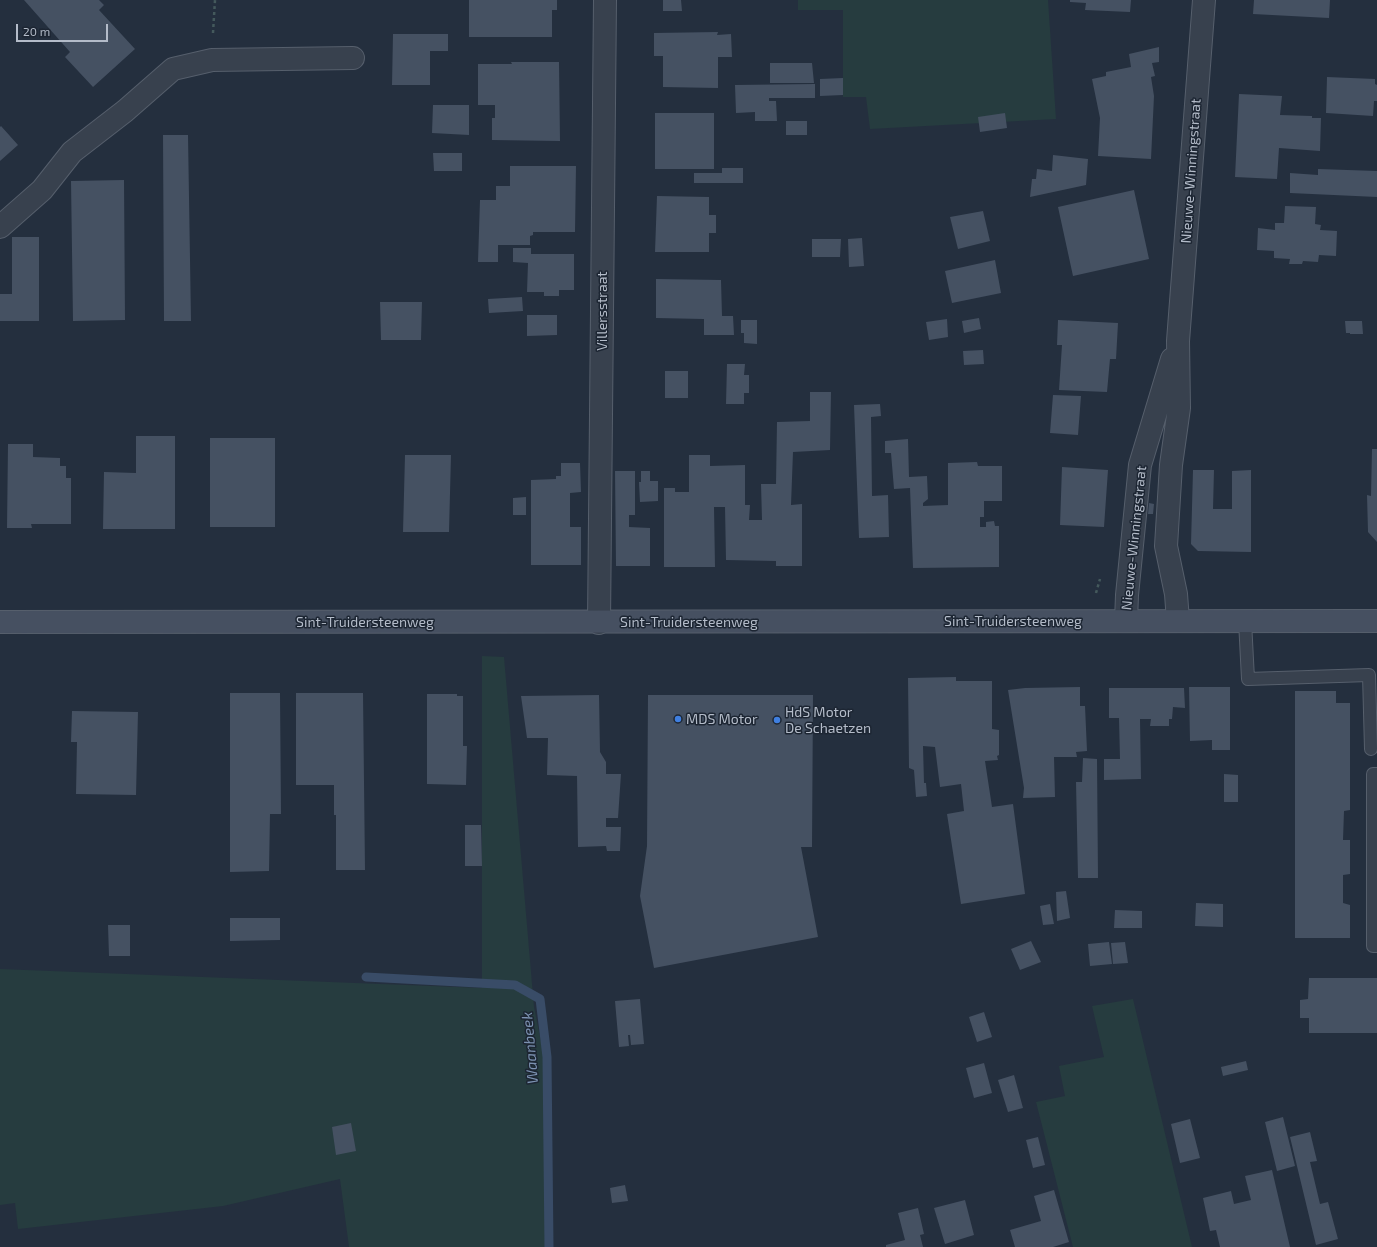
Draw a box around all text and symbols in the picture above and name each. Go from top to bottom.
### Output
scale bar [18,16,110,42]
text: 20 m [23,24,50,38]
street label: Nieuwe-Winningstraat [1178,98,1204,244]
street label: Villersstraat [594,271,610,351]
street label: Nieuwe-Winningstraat [1118,465,1150,611]
street label: Sint-Truidersteenweg [944,613,1082,629]
street label: Sint-Truidersteenweg [296,614,434,630]
street label: Sint-Truidersteenweg [620,614,758,630]
place label: HdS Motor De Schaetzen [785,704,871,736]
place label: MDS Motor [686,711,758,727]
marker: MDS Motor [673,714,683,724]
marker: HdS Motor De Schaetzen [772,715,782,725]
water label: Waanbeek [518,1011,542,1085]

